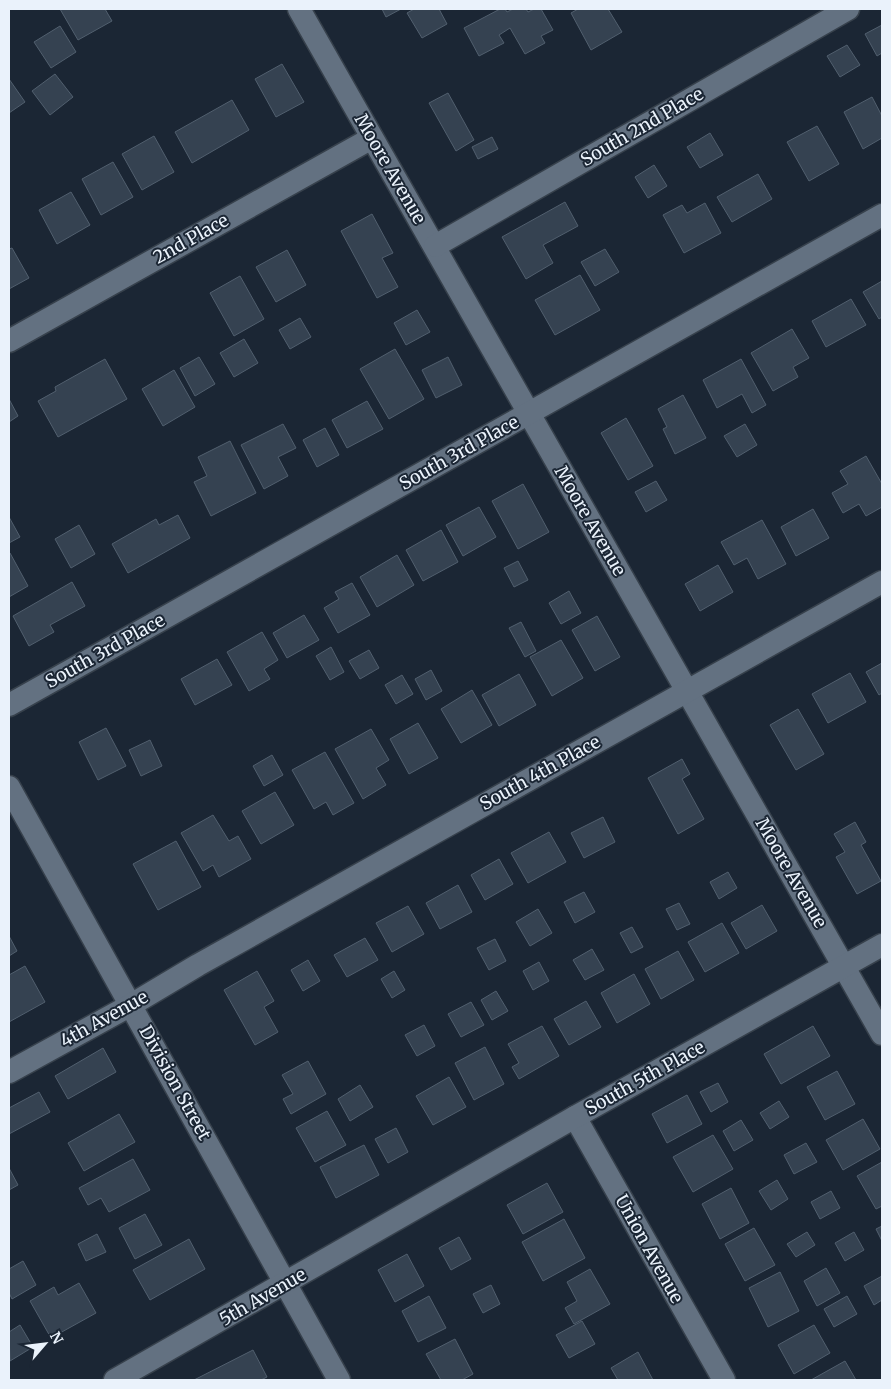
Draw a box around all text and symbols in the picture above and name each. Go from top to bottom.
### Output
street label: South 2nd Place [576,82,707,171]
street label: Moore Avenue [350,109,431,228]
street label: 2nd Place [149,208,232,269]
street label: South 3rd Place [395,410,523,495]
street label: Moore Avenue [550,461,631,580]
street label: South 3rd Place [41,608,169,693]
street label: South 4th Place [475,730,604,815]
street label: Moore Avenue [751,813,832,932]
street label: 4th Avenue [56,985,152,1052]
street label: Division Street [134,1021,216,1144]
street label: South 5th Place [581,1035,709,1120]
street label: Union Avenue [610,1191,689,1307]
street label: 5th Avenue [215,1263,310,1331]
north arrow [20,1319,70,1369]
text: N [46,1329,67,1347]

